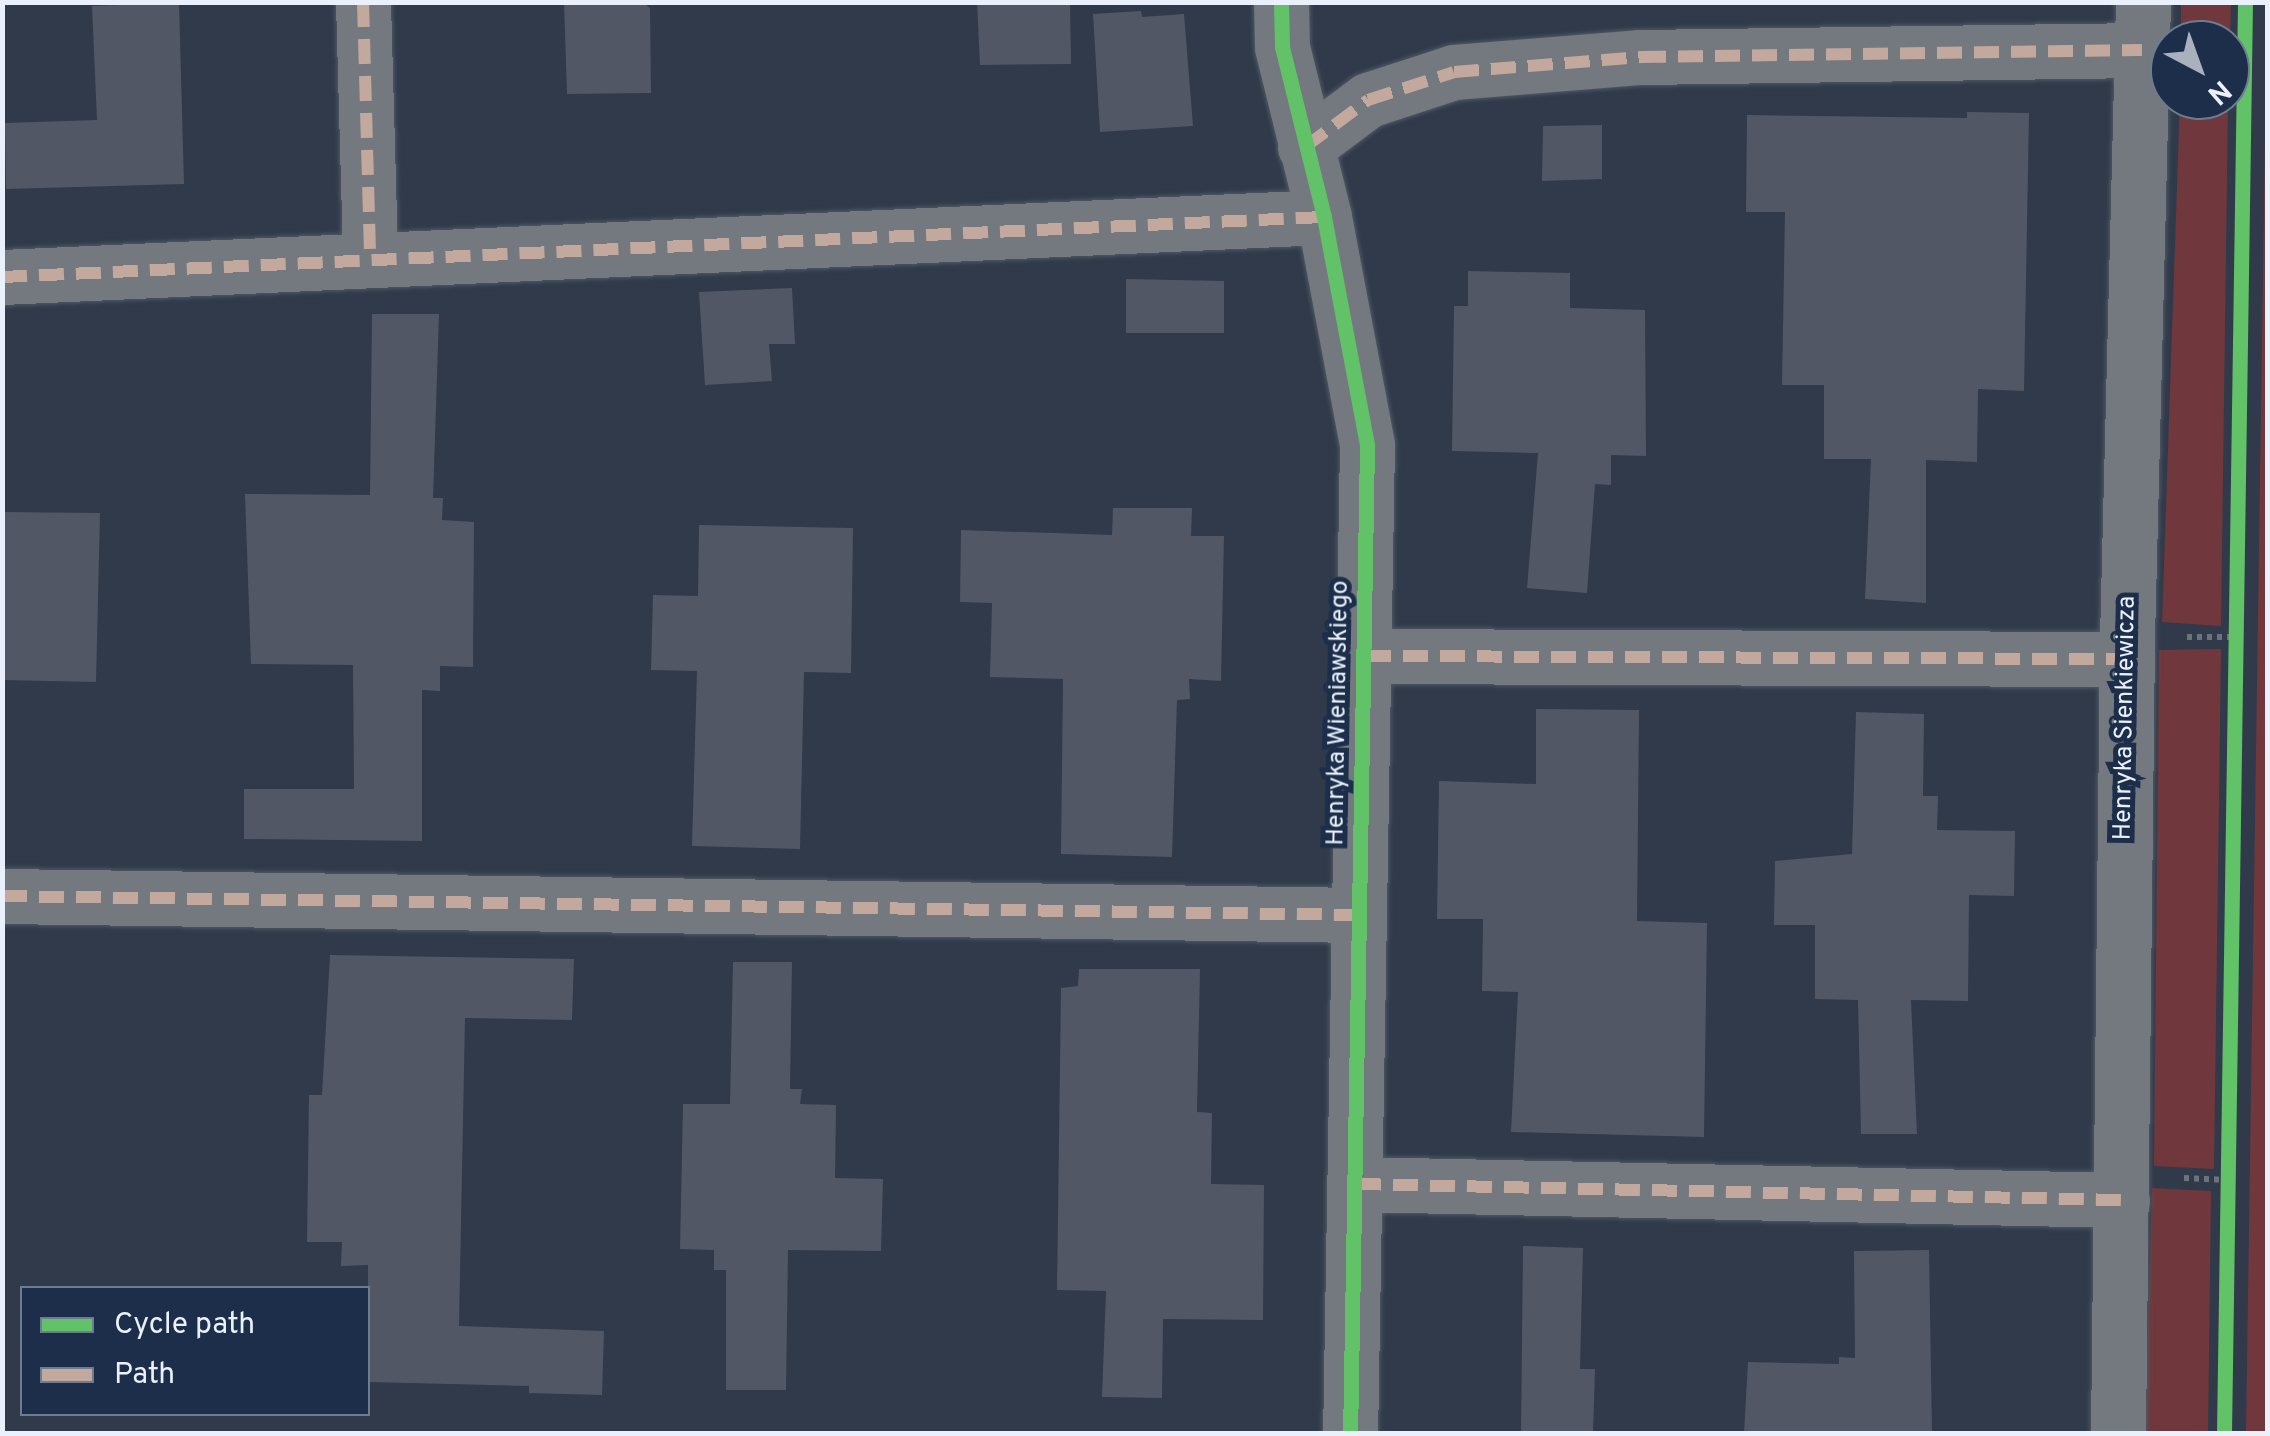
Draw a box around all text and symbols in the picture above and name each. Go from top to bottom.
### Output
north arrow [2150,20,2250,120]
text: N [2199,71,2238,111]
street label: Henryka Wieniawskiego [1322,580,1356,846]
street label: Henryka Sienkiewicza [2109,595,2143,841]
legend [20,1286,370,1416]
text: Cycle path [114,1307,255,1344]
text: Path [114,1357,175,1394]

